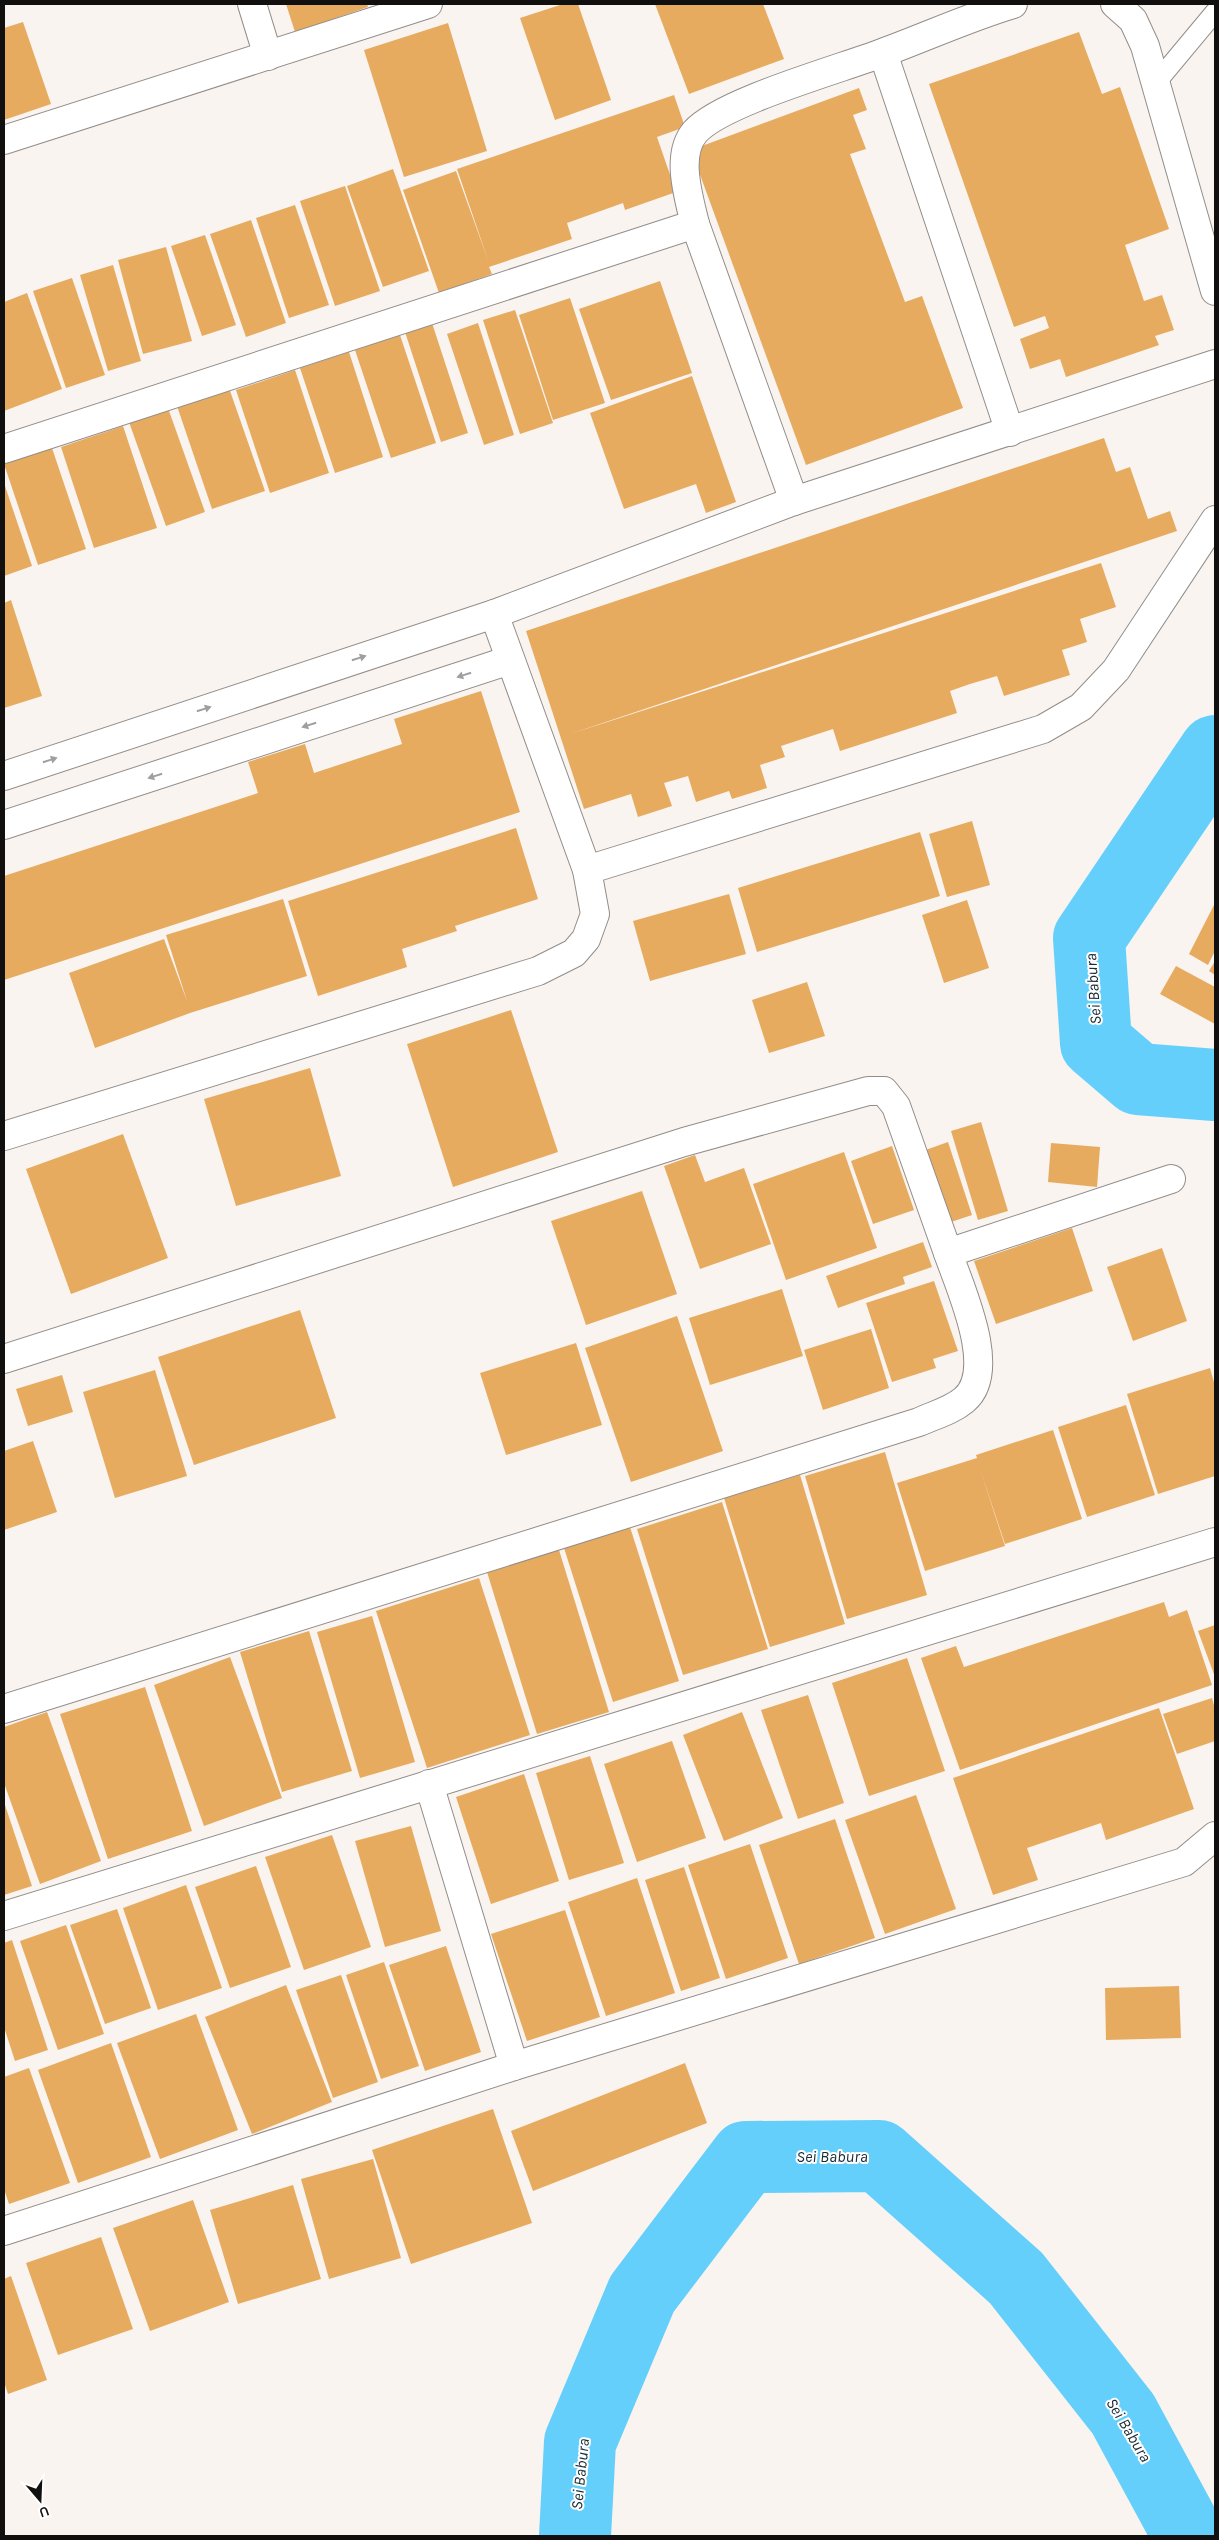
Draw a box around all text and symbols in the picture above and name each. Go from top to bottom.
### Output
one-way arrow [351,654,366,662]
one-way arrow [456,671,471,679]
one-way arrow [197,705,212,713]
one-way arrow [302,722,317,730]
one-way arrow [43,756,58,764]
one-way arrow [147,772,162,780]
water label: Sei Babura [1081,953,1105,1025]
water label: Sei Babura [796,2147,868,2166]
water label: Sei Babura [1102,2394,1156,2466]
water label: Sei Babura [567,2437,593,2511]
north arrow [15,2475,65,2525]
text: U [37,2502,51,2521]

